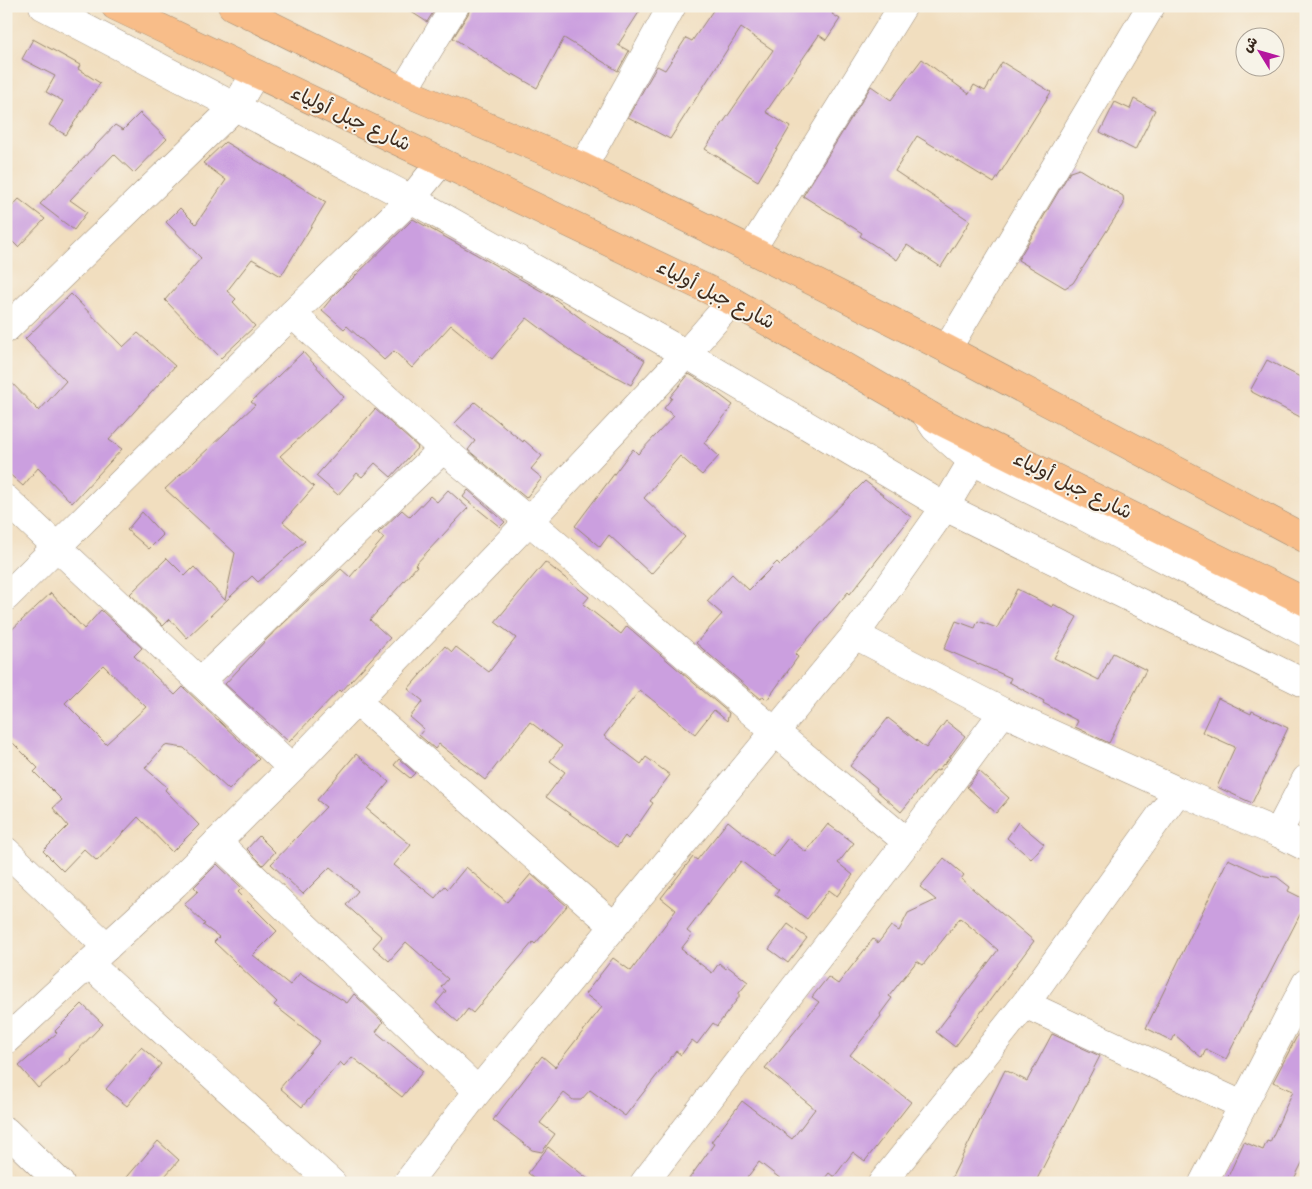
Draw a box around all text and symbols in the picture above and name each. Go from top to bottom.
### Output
north arrow [1234,28,1284,78]
text: ش [1238,33,1264,58]
street label: شارع جبل أولياء [285,80,415,160]
street label: شارع جبل أولياء [651,254,779,338]
street label: شارع جبل أولياء [1008,446,1136,528]

